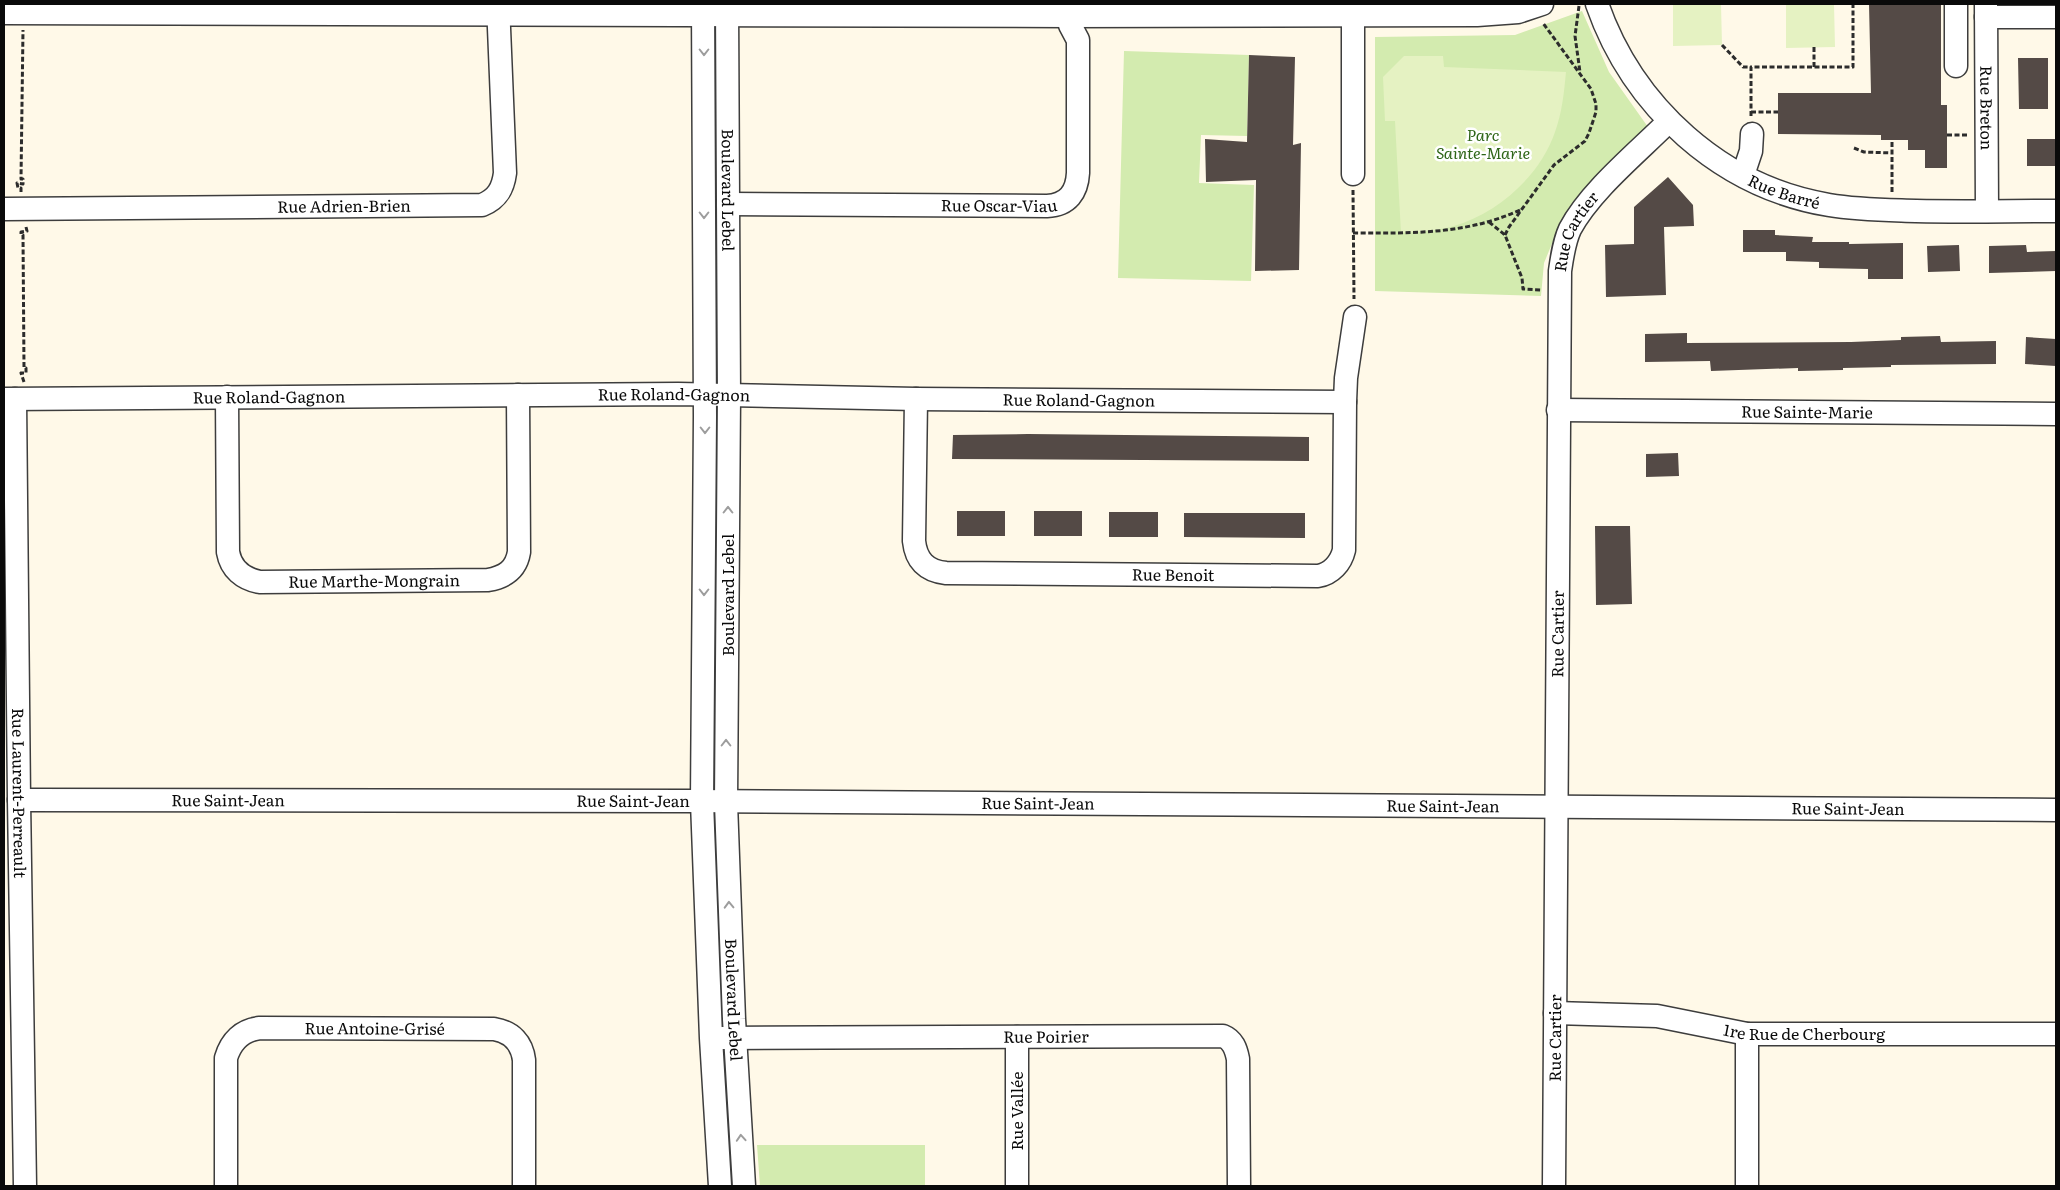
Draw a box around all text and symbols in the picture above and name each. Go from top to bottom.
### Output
one-way arrow [699,49,709,57]
street label: Rue Breton [1975,66,2000,151]
park label: Parc Sainte-Marie [1436,122,1530,164]
street label: Boulevard Lebel [717,129,741,251]
street label: Rue Barré [1744,167,1822,214]
street label: Rue Cartier [1547,185,1604,273]
street label: Rue Oscar-Viau [941,192,1059,217]
street label: Rue Adrien-Brien [277,193,411,218]
one-way arrow [699,212,709,219]
street label: Rue Roland-Gagnon [598,381,751,407]
street label: Rue Roland-Gagnon [193,383,346,409]
street label: Rue Roland-Gagnon [1003,387,1156,412]
street label: Rue Sainte-Marie [1741,398,1873,424]
one-way arrow [700,426,710,434]
one-way arrow [723,506,733,514]
street label: Boulevard Lebel [715,534,739,656]
street label: Rue Benoit [1132,561,1215,586]
street label: Rue Marthe-Mongrain [288,567,461,593]
one-way arrow [699,589,709,597]
street label: Rue Cartier [1544,590,1569,678]
street label: Rue Laurent-Perreault [7,708,33,879]
one-way arrow [721,739,731,746]
street label: Rue Saint-Jean [171,787,285,811]
street label: Rue Saint-Jean [576,788,690,812]
street label: Rue Saint-Jean [981,790,1095,815]
street label: Rue Saint-Jean [1386,793,1500,817]
street label: Rue Saint-Jean [1791,795,1905,820]
one-way arrow [724,901,735,909]
street label: Boulevard Lebel [720,938,749,1062]
street label: Rue Cartier [1542,994,1566,1082]
street label: Rue Antoine-Grisé [305,1015,445,1040]
street label: 1re Rue de Cherbourg [1722,1017,1885,1045]
street label: Rue Poirier [1003,1024,1089,1048]
street label: Rue Vallée [1004,1071,1028,1151]
one-way arrow [736,1133,747,1141]

